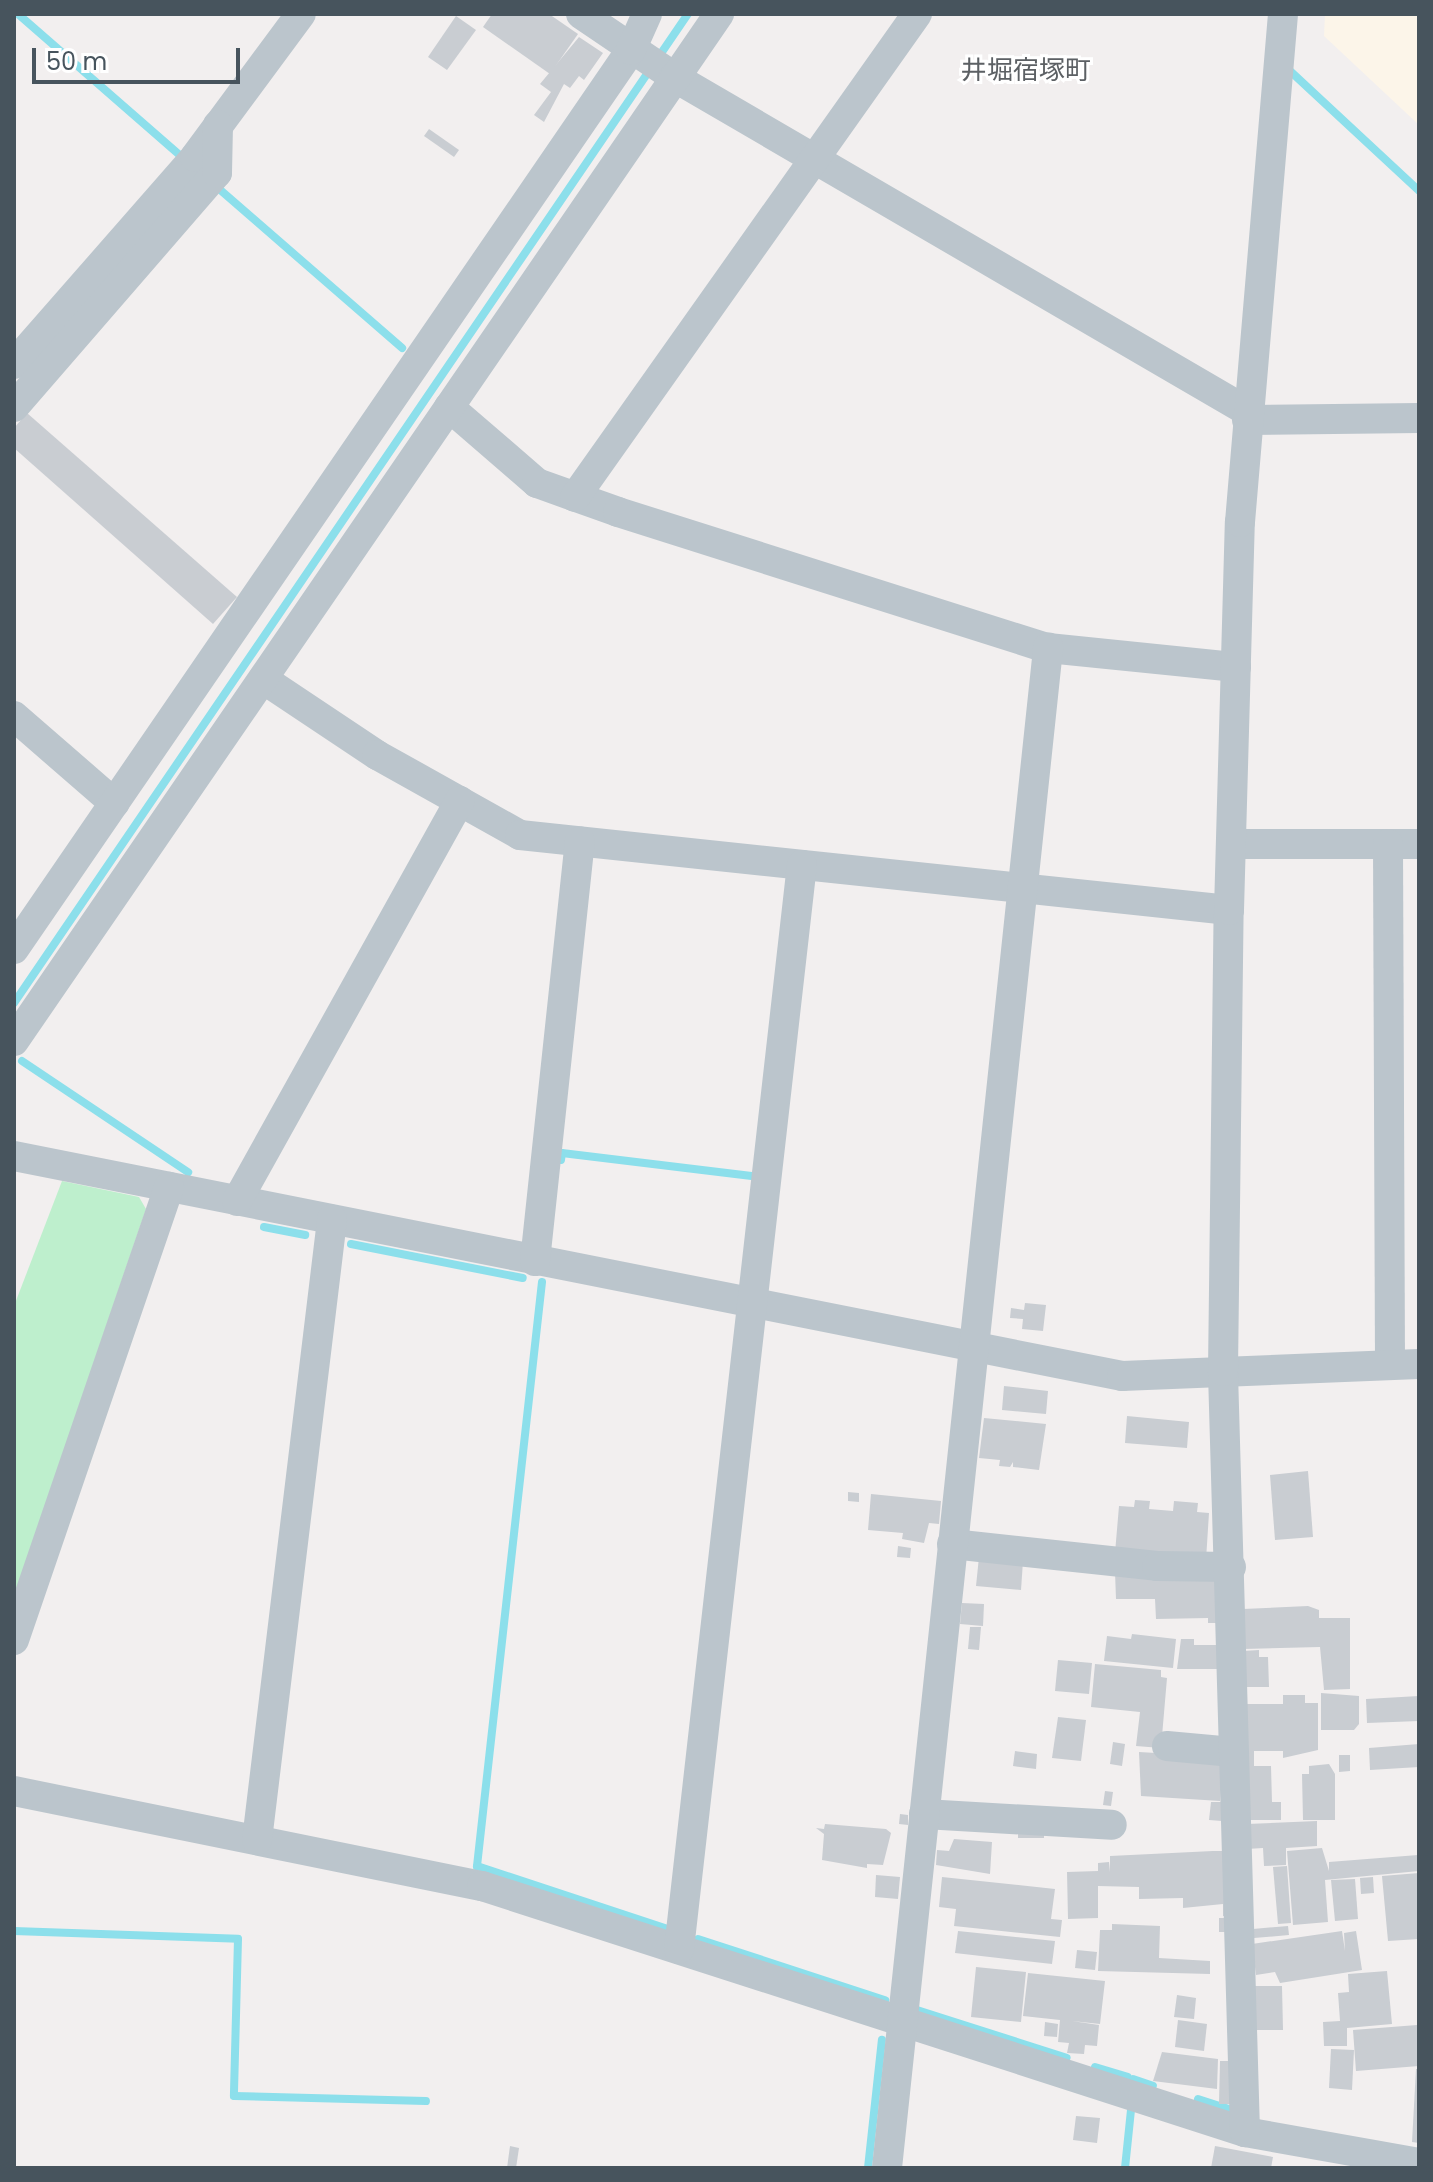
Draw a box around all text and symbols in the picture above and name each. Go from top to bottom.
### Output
scale bar [36,32,244,82]
text: 50 m [46,45,107,78]
district label: 井堀宿塚町 [961,55,1091,87]

